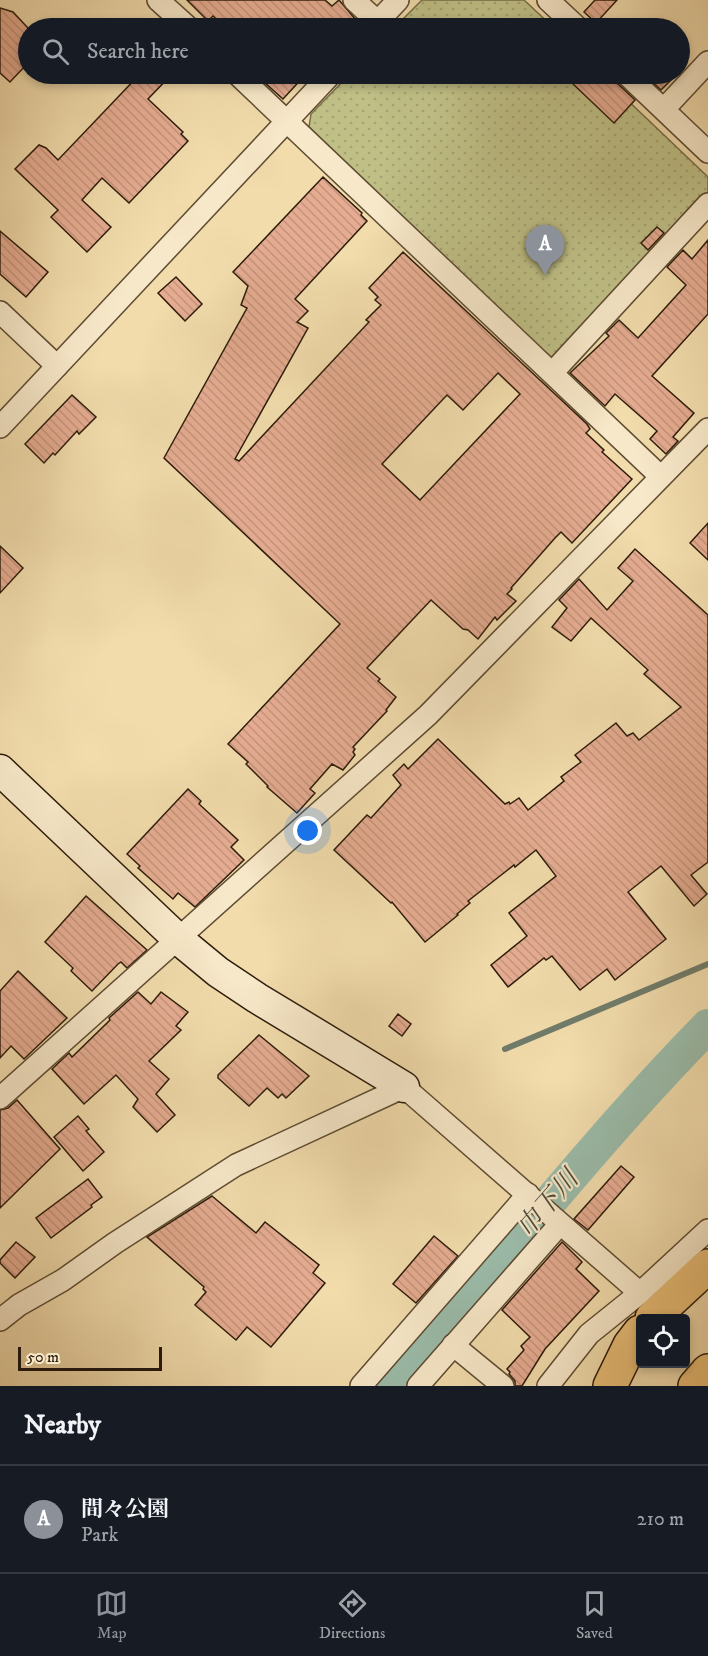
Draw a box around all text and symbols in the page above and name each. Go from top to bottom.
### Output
search box [18,18,690,84]
icon: search [39,35,72,68]
text: Search here [87,38,189,65]
pin: A [526,226,564,275]
your location [293,816,322,845]
water label: 巾下川 [510,1161,588,1244]
map controls [636,1314,690,1368]
button: locate [636,1314,690,1368]
scale bar [18,1344,162,1372]
text: 50 m [27,1347,59,1367]
text: Nearby [24,1409,101,1442]
text: 間々公園 [81,1496,169,1523]
text: A [37,1507,50,1532]
text: 210 m [637,1507,684,1532]
text: Park [81,1523,118,1548]
tab: Map [95,1587,128,1643]
tab: Directions [319,1587,385,1643]
tab: Saved [576,1587,613,1643]

